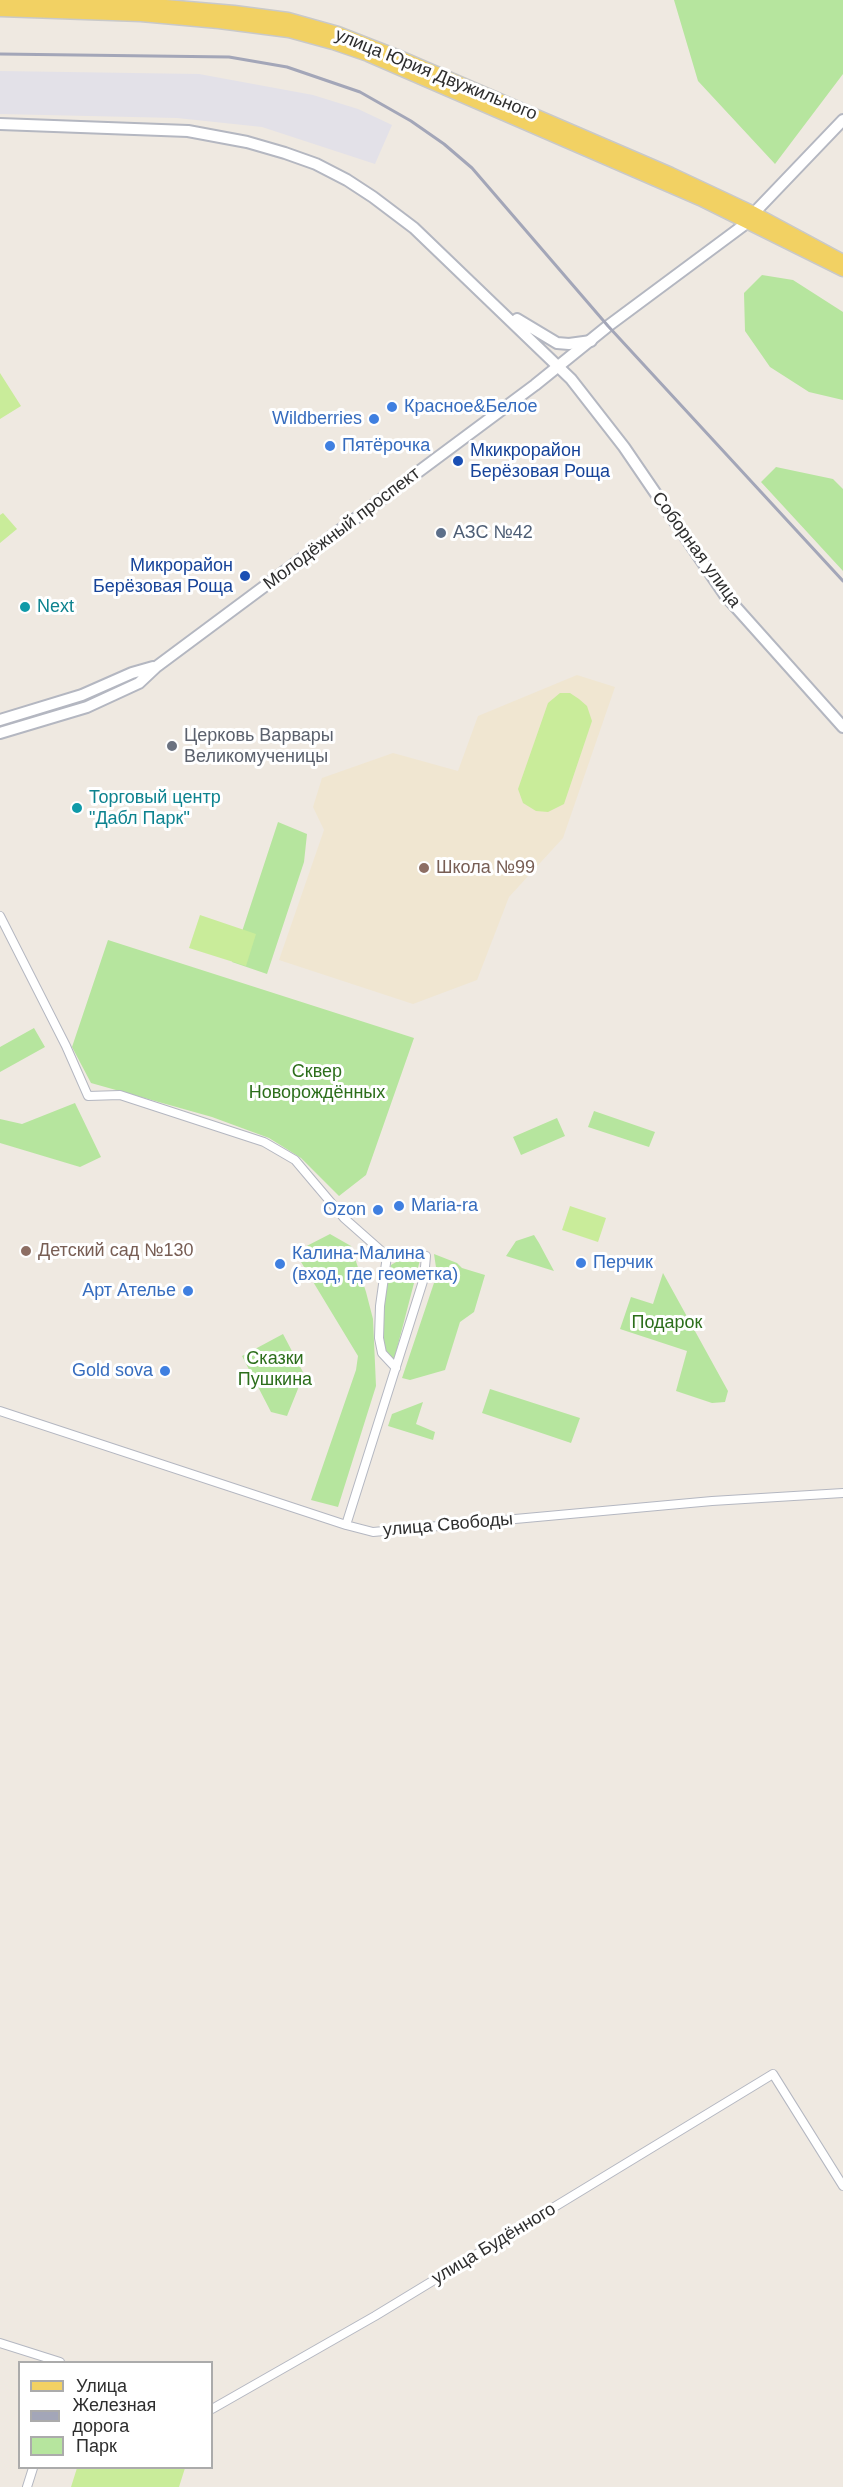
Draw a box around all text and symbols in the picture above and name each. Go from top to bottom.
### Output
street label: улица Юрия Двужильного [332,25,540,125]
place label: Красное&Белое [404,396,537,418]
marker: Красное&Белое [385,400,399,414]
place label: Wildberries [272,408,362,430]
marker: Wildberries [367,412,381,426]
place label: Пятёрочка [342,435,430,457]
marker: Пятёрочка [323,439,337,453]
place label: Мкикрорайон Берёзовая Роща [470,440,610,482]
marker: Мкикрорайон Берёзовая Роща [451,454,465,468]
street label: Молодёжный проспект [259,463,425,595]
street label: Соборная улица [647,488,745,612]
place label: АЗС №42 [453,522,533,544]
marker: АЗС №42 [434,526,448,540]
place label: Микрорайон Берёзовая Роща [93,555,233,598]
marker: Микрорайон Берёзовая Роща [238,569,252,583]
place label: Next [37,596,74,618]
marker: Next [18,600,32,614]
place label: Церковь Варвары Великомученицы [184,725,334,768]
marker: Церковь Варвары Великомученицы [165,739,179,753]
place label: Торговый центр "Дабл Парк" [89,787,221,830]
marker: Торговый центр "Дабл Парк" [70,801,84,815]
place label: Школа №99 [436,857,535,879]
marker: Школа №99 [417,861,431,875]
park label: Сквер Новорождённых [249,1061,385,1104]
place label: Maria-ra [411,1195,478,1217]
place label: Ozon [323,1199,366,1221]
marker: Maria-ra [392,1199,406,1213]
marker: Ozon [371,1203,385,1217]
place label: Детский сад №130 [38,1240,193,1262]
place label: Калина-Малина (вход, где геометка) [292,1243,458,1286]
marker: Детский сад №130 [19,1244,33,1258]
place label: Перчик [593,1252,653,1274]
marker: Перчик [574,1256,588,1270]
marker: Калина-Малина (вход, где геометка) [273,1257,287,1271]
place label: Арт Ателье [82,1280,176,1302]
marker: Арт Ателье [181,1284,195,1298]
park label: Подарок [632,1312,702,1334]
park label: Сказки Пушкина [238,1348,312,1390]
place label: Gold sova [72,1360,153,1382]
marker: Gold sova [158,1364,172,1378]
street label: улица Свободы [382,1509,514,1541]
street label: улица Будённого [428,2198,560,2290]
legend [18,2361,213,2469]
text: Улица [76,2376,127,2396]
text: Железная дорога [72,2395,156,2436]
text: Парк [76,2436,117,2456]

